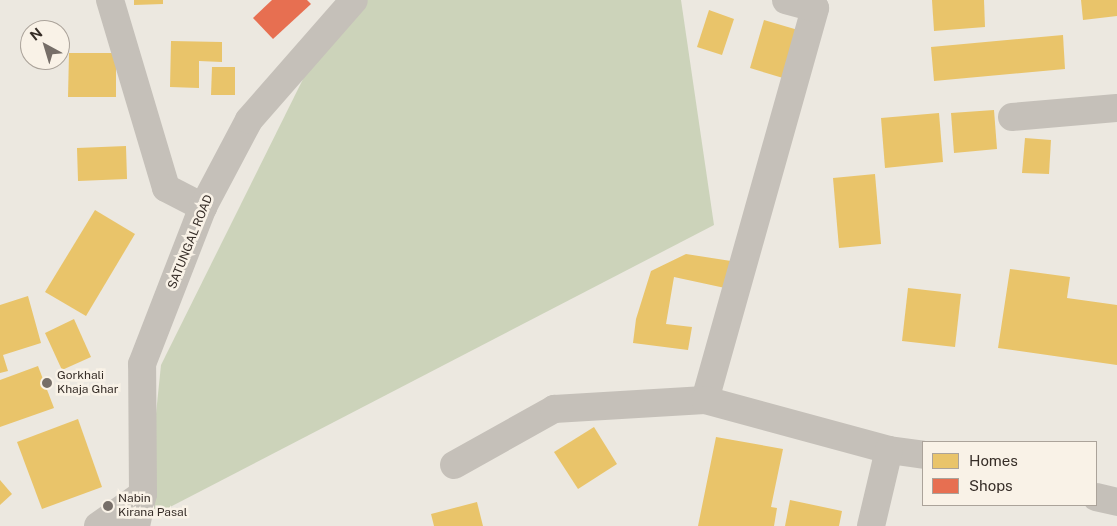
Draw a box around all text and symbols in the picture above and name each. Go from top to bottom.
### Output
north arrow [20,20,70,70]
text: N [27,24,45,44]
street label: SATUNGAL ROAD [166,193,216,291]
place label: Gorkhali Khaja Ghar [57,369,118,397]
marker: Gorkhali Khaja Ghar [41,377,53,389]
legend [922,441,1097,506]
text: Homes [969,452,1018,469]
text: Shops [969,477,1013,494]
place label: Nabin Kirana Pasal [118,492,187,520]
marker: Nabin Kirana Pasal [102,500,114,512]

